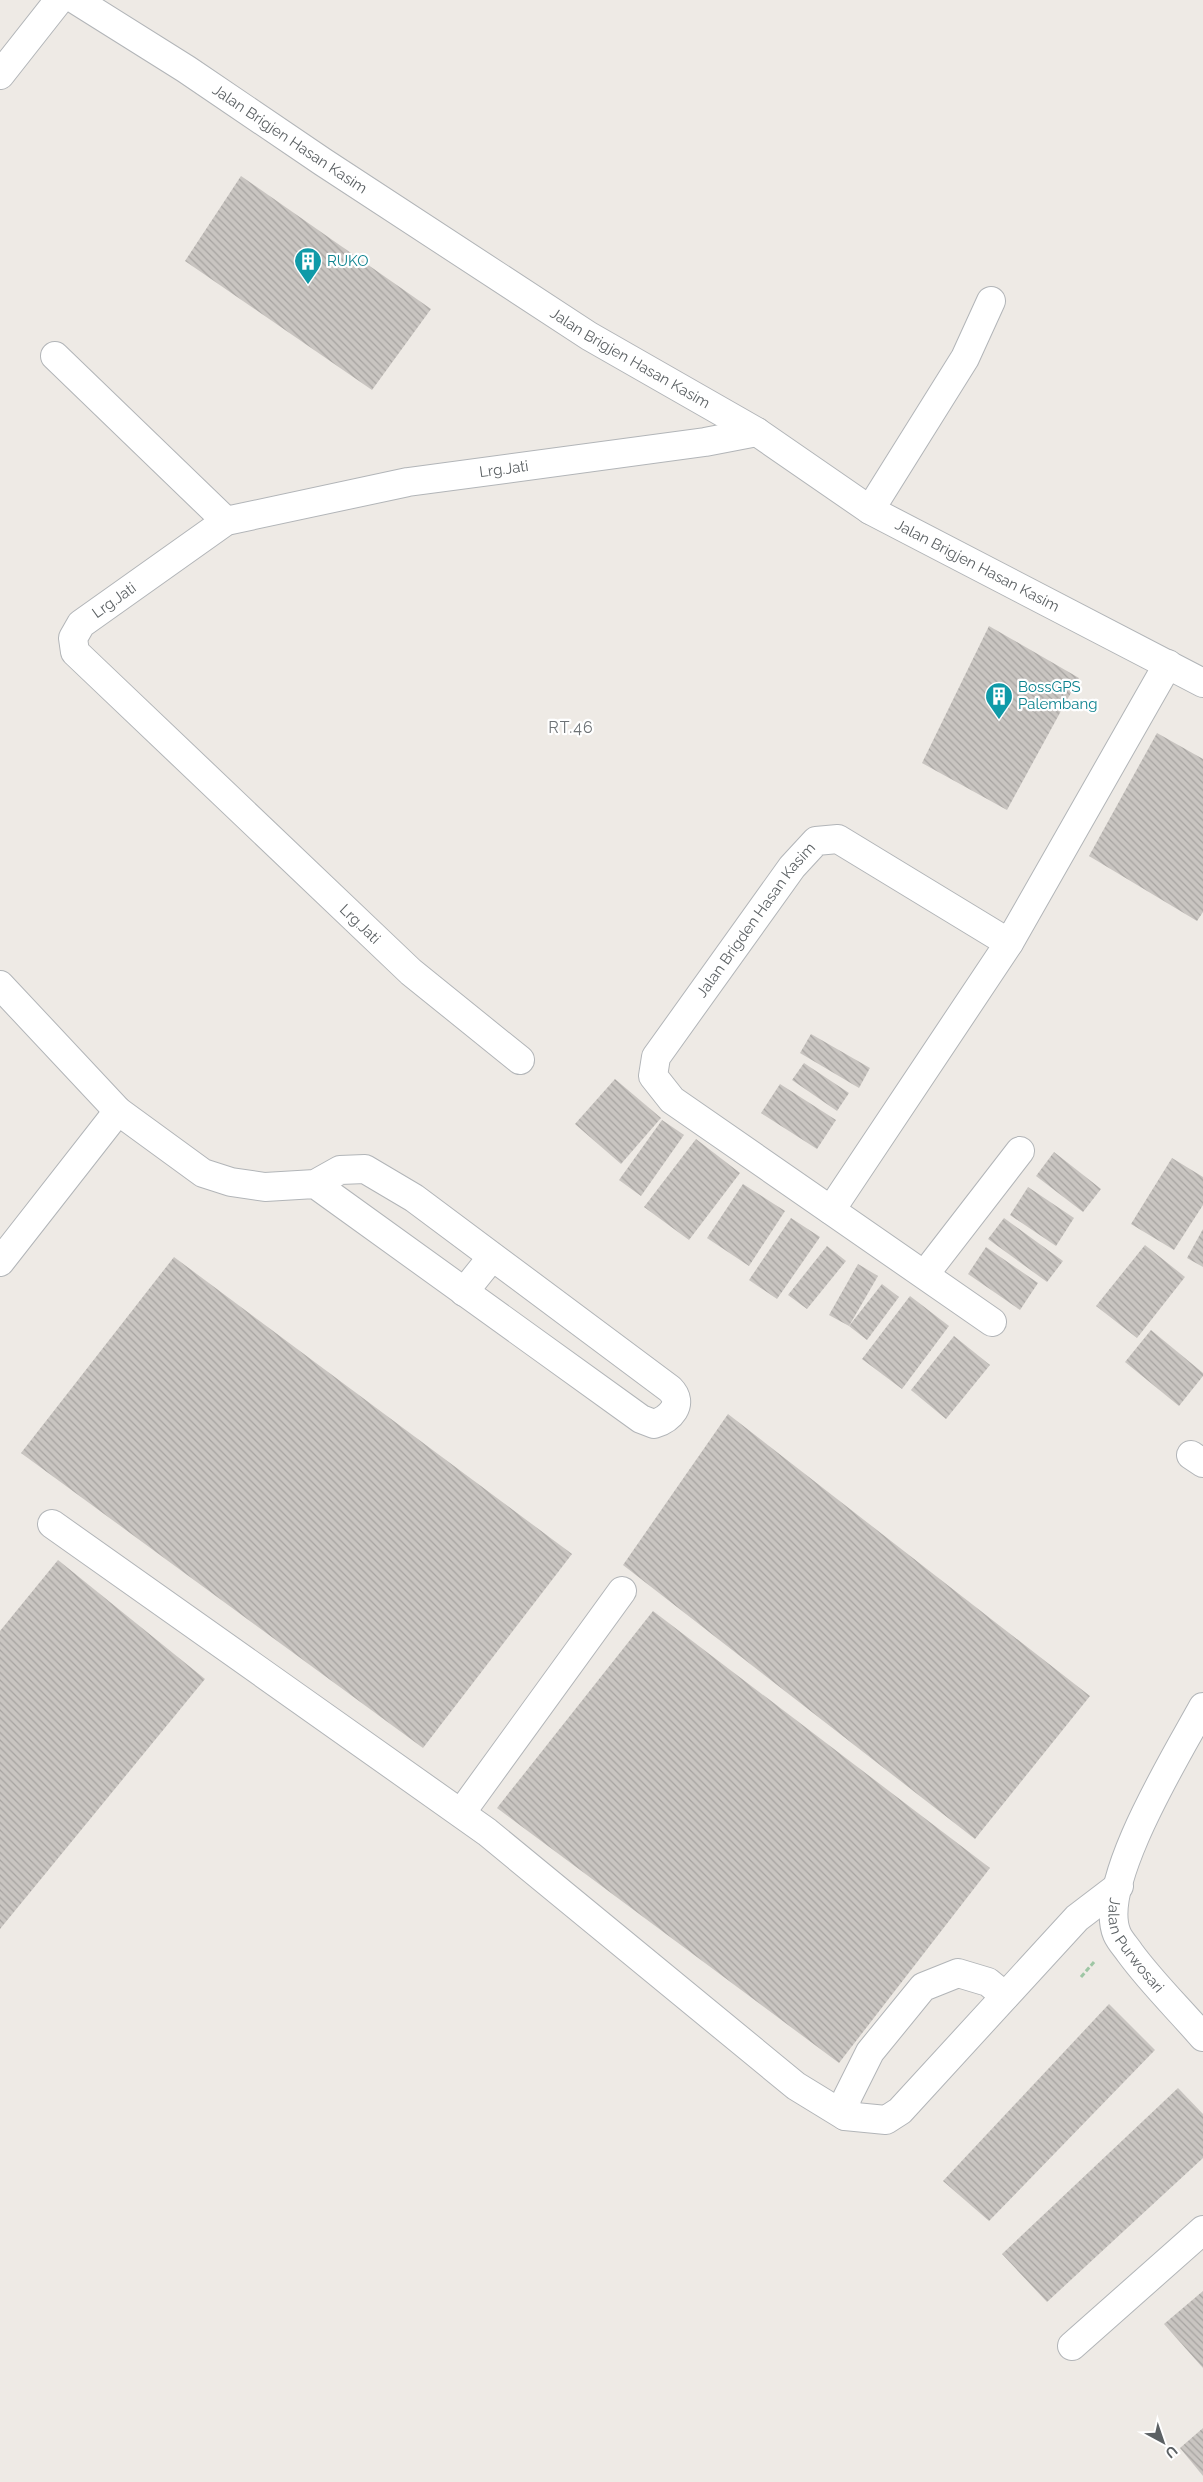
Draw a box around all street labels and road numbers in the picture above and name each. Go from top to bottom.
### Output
street label: Jalan Brigjen Hasan Kasim [209,81,370,197]
street label: Jalan Brigjen Hasan Kasim [547,304,713,412]
street label: Lrg.Jati [478,457,530,481]
street label: Jalan Brigjen Hasan Kasim [892,516,1062,616]
street label: Lrg.Jati [89,579,140,622]
street label: Jalan Brigden Hasan Kasim [693,839,819,1001]
street label: Lrg.Jati [336,900,384,948]
street label: Jalan Purwosari [1105,1896,1168,1996]

